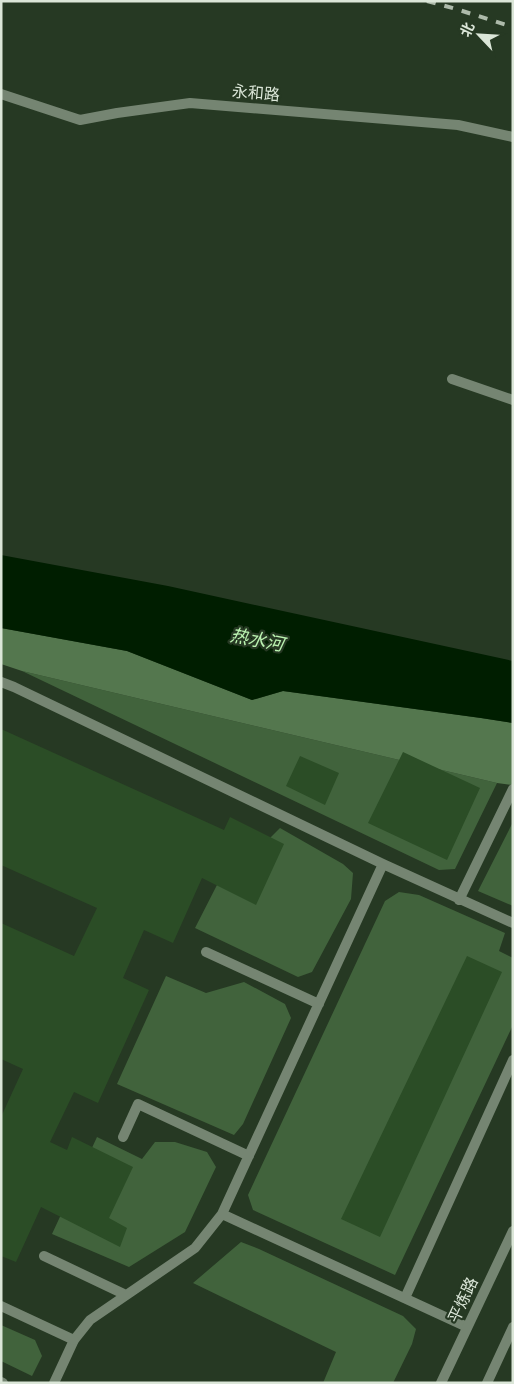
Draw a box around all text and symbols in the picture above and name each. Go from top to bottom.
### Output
north arrow [454,10,504,60]
text: 北 [457,20,477,39]
street label: 永和路 [231,82,281,104]
water label: 热水河 [229,625,288,656]
street label: 平炼路 [445,1275,481,1325]

